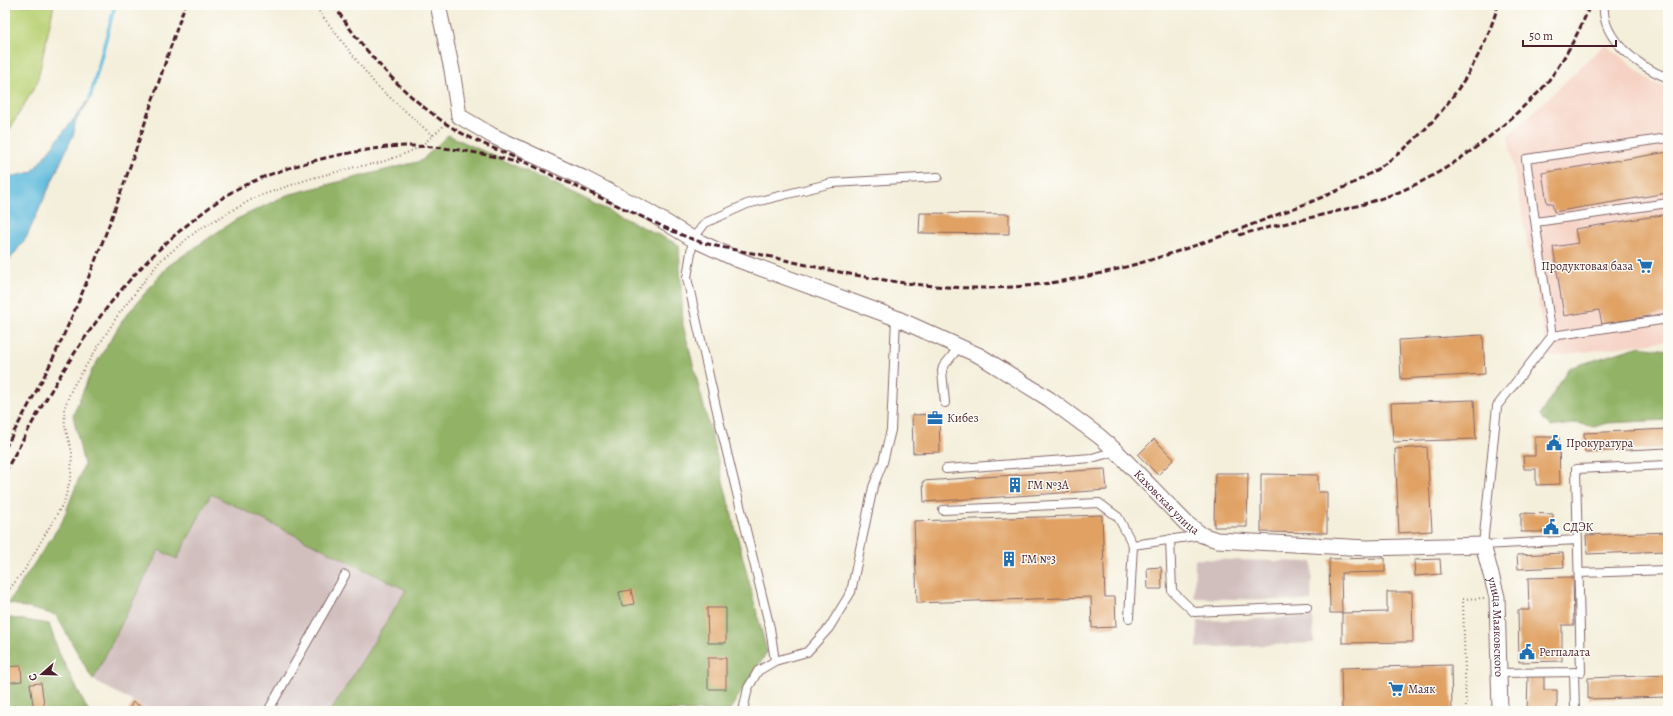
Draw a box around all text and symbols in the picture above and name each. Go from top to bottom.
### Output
scale bar [1523,22,1616,48]
text: 50 m [1529,28,1553,44]
supermarket icon: Продуктовая база [1636,257,1654,275]
place label: Продуктовая база [1541,258,1633,274]
office icon: Кибез [926,409,944,427]
place label: Кибез [947,410,979,426]
public building icon: Прокуратура [1545,434,1563,452]
place label: Прокуратура [1566,435,1633,451]
street label: Каховская улица [1130,466,1203,538]
building icon: ГМ №3А [1006,476,1024,494]
place label: ГМ №3А [1027,477,1070,493]
public building icon: СДЭК [1542,518,1560,536]
place label: СДЭК [1563,519,1594,535]
building icon: ГМ №3 [1000,550,1018,568]
place label: ГМ №3 [1021,551,1056,567]
street label: улица Маяковского [1484,574,1507,677]
public building icon: Регпалата [1518,643,1536,661]
place label: Регпалата [1539,644,1591,660]
north arrow [22,654,62,694]
text: С [25,671,41,683]
supermarket icon: Маяк [1387,680,1405,698]
place label: Маяк [1408,681,1436,697]

